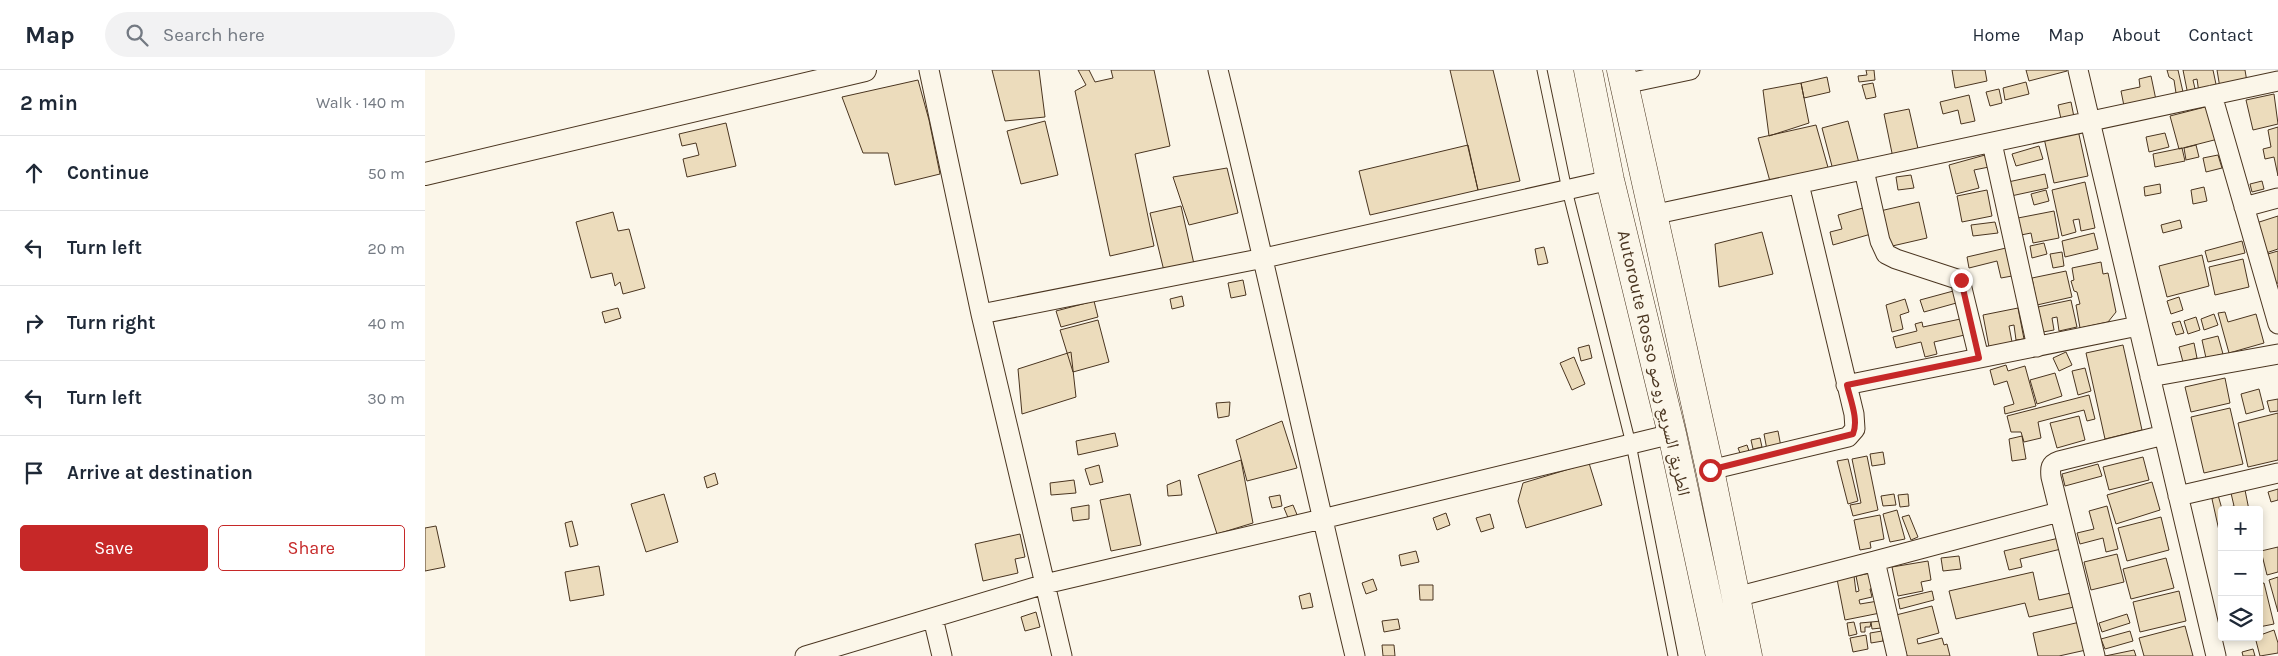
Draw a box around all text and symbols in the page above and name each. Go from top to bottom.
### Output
search box [105,12,455,57]
text: Map [25,21,75,49]
icon: search [123,21,151,49]
text: Search here [163,24,265,46]
text: Home [1972,24,2020,46]
text: Map [2048,24,2084,46]
text: About [2112,24,2161,46]
text: Contact [2189,24,2253,46]
text: 2 min [20,91,78,115]
text: Walk · 140 m [316,93,405,112]
icon: ahead [20,159,48,187]
text: Continue [67,162,149,184]
text: 50 m [368,164,405,183]
street label: Autoroute Rosso الطريق السريع روصو [1612,228,1695,498]
icon: left [20,234,48,262]
text: Turn left [67,237,142,259]
text: 20 m [367,239,405,258]
route end [1950,269,1973,292]
icon: right [20,309,48,337]
text: Turn right [67,312,156,334]
text: 40 m [368,314,405,333]
icon: left [20,384,48,412]
text: Turn left [67,387,142,409]
text: 30 m [367,389,405,408]
icon: arrive [20,459,48,487]
route start [1699,459,1722,482]
text: Arrive at destination [67,462,253,484]
map controls [2218,506,2263,641]
button: + [2218,506,2263,551]
button: Save [20,525,208,571]
button: Share [218,525,405,571]
button: − [2218,551,2263,596]
button: layers [2218,596,2263,641]

